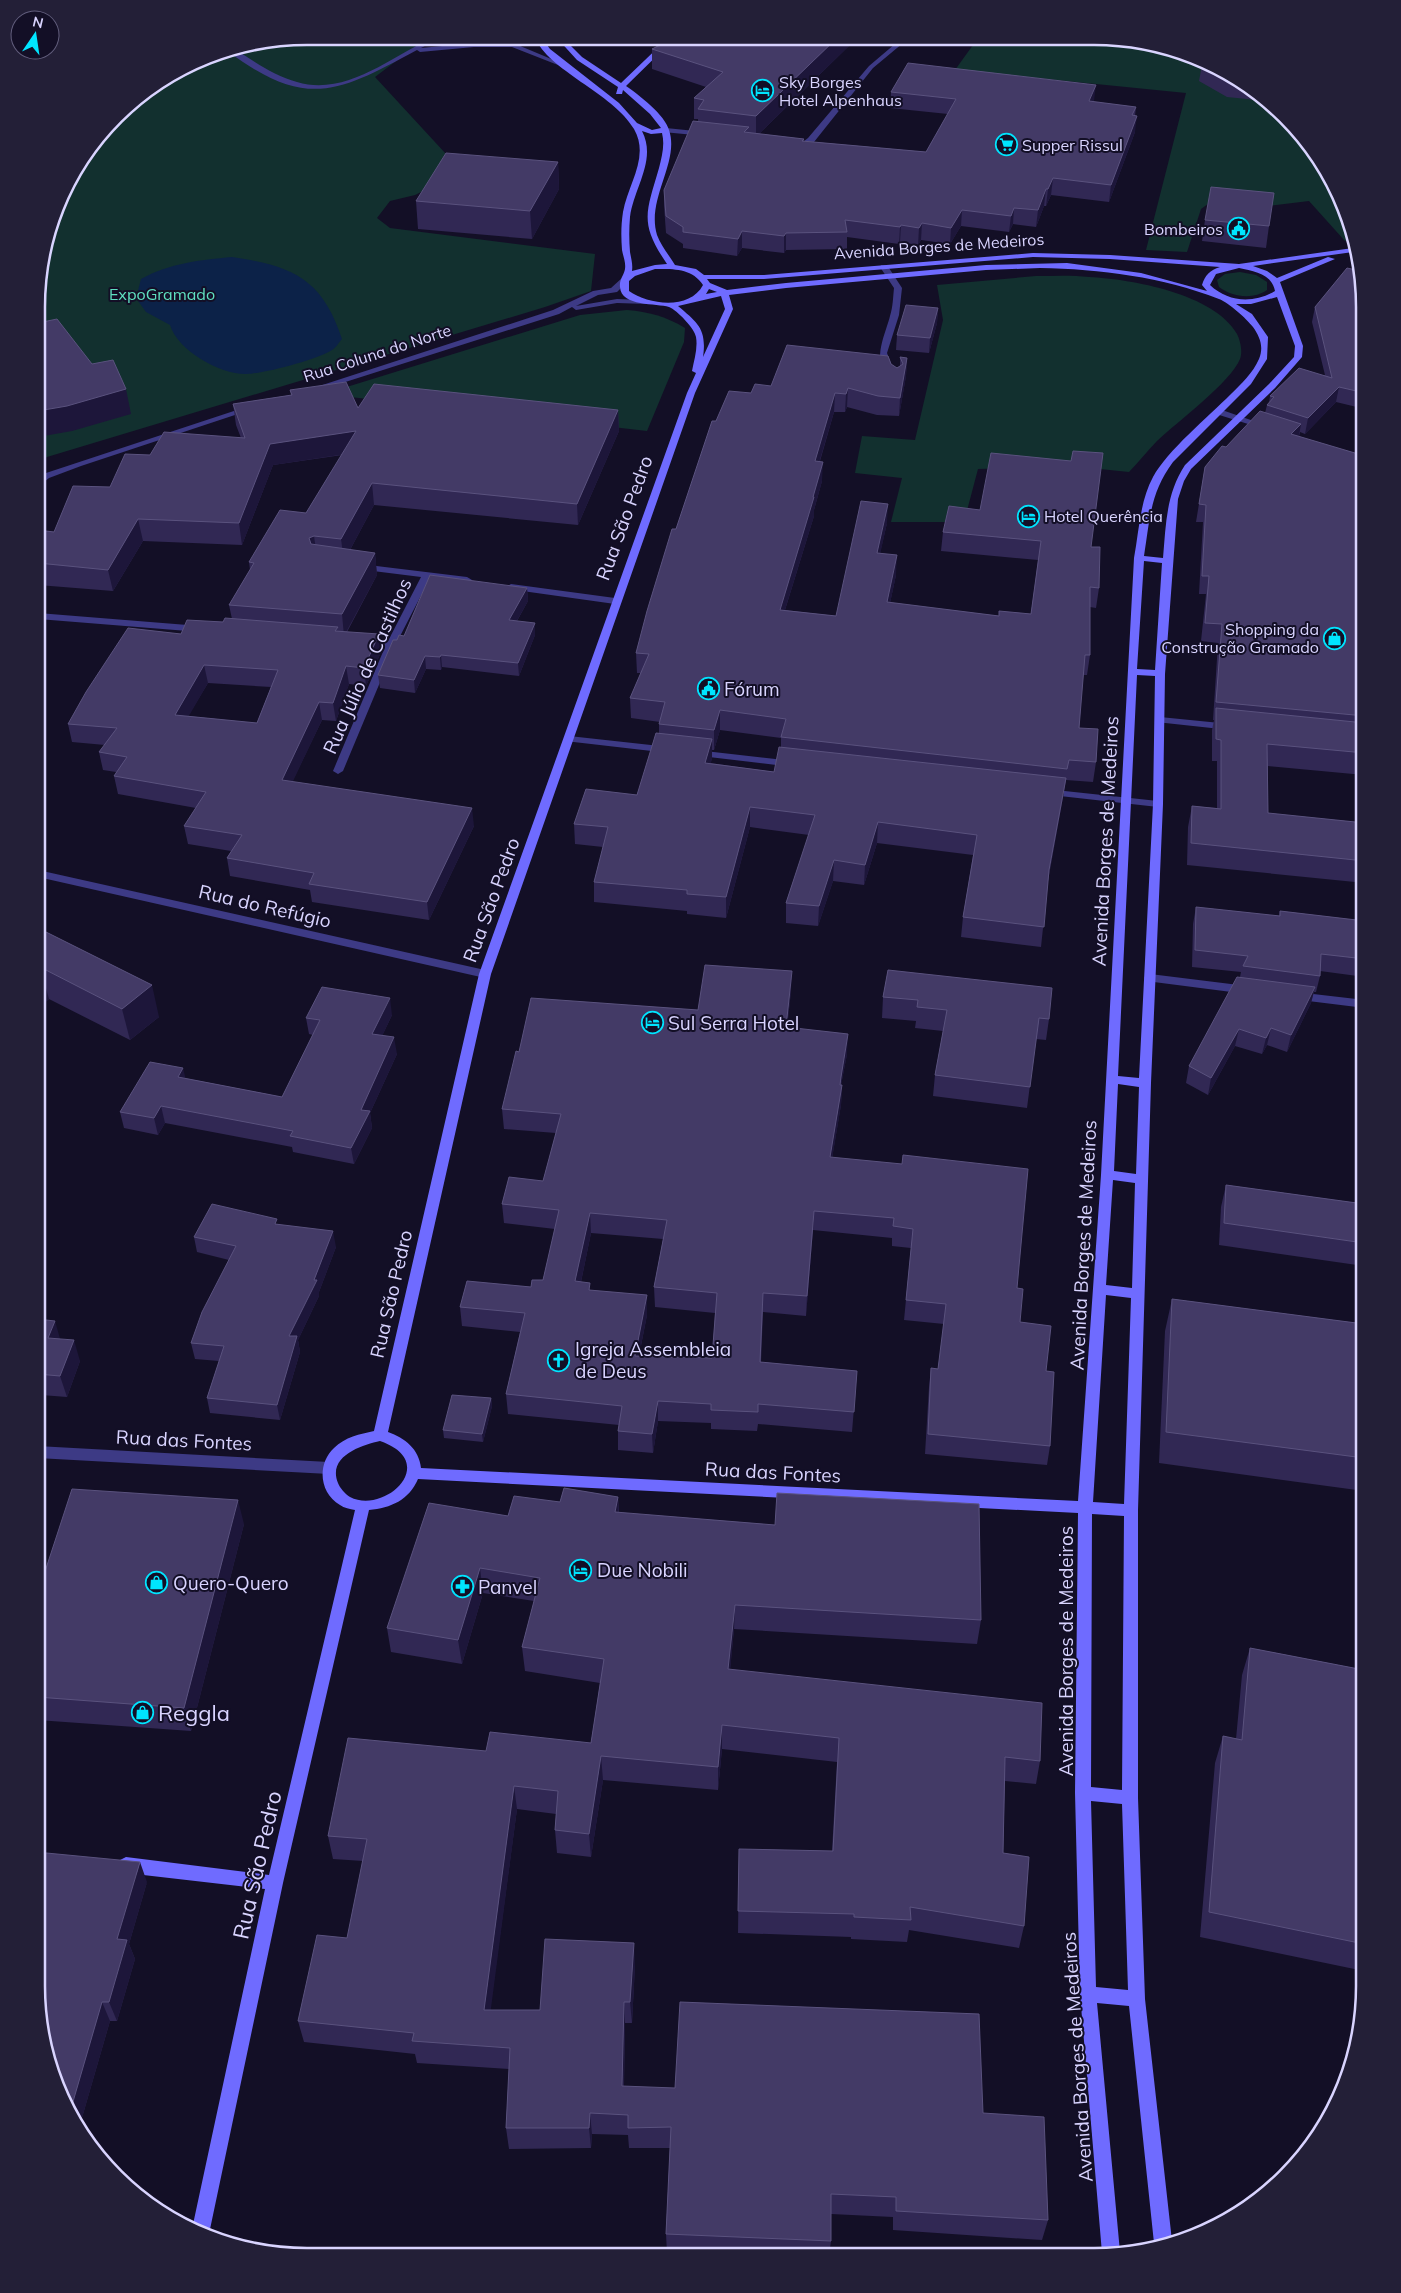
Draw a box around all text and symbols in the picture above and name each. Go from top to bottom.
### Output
north arrow [10,10,60,60]
text: N [31,12,45,32]
place label: Sky Borges Hotel Alpenhaus [779,72,902,110]
hotel icon: Sky Borges Hotel Alpenhaus [751,79,775,103]
supermarket icon: Supper Rissul [994,133,1018,157]
place label: Supper Rissul [1022,135,1123,155]
public building icon: Bombeiros [1227,217,1251,241]
place label: Bombeiros [1144,219,1223,239]
street label: Avenida Borges de Medeiros [833,229,1045,263]
park label: ExpoGramado [109,284,215,304]
street label: Rua Coluna do Norte [301,320,453,386]
street label: Rua São Pedro [590,452,658,584]
hotel icon: Hotel Querência [1016,504,1040,528]
place label: Hotel Querência [1044,506,1163,526]
street label: Rua Júlio de Castilhos [317,574,417,758]
place label: Shopping da Construção Gramado [1161,619,1319,657]
shop icon: Shopping da Construção Gramado [1323,626,1347,650]
public building icon: Fórum [696,677,720,701]
place label: Fórum [724,677,780,701]
street label: Avenida Borges de Medeiros [1086,715,1124,967]
street label: Rua São Pedro [457,834,525,966]
street label: Rua do Refúgio [196,879,334,933]
hotel icon: Sul Serra Hotel [640,1011,664,1035]
place label: Sul Serra Hotel [668,1011,799,1035]
street label: Avenida Borges de Medeiros [1064,1119,1102,1371]
street label: Rua São Pedro [365,1228,417,1360]
place label: Igreja Assembleia de Deus [575,1337,731,1383]
church icon: Igreja Assembleia de Deus [547,1348,571,1372]
street label: Rua das Fontes [115,1424,253,1456]
street label: Rua das Fontes [704,1456,842,1488]
street label: Avenida Borges de Medeiros [1054,1526,1078,1776]
hotel icon: Due Nobili [569,1558,593,1582]
place label: Due Nobili [597,1558,687,1582]
shop icon: Quero-Quero [145,1571,169,1595]
place label: Quero-Quero [173,1571,289,1595]
pharmacy icon: Panvel [450,1575,474,1599]
place label: Panvel [478,1575,537,1599]
place label: Reggla [158,1699,230,1727]
shop icon: Reggla [130,1701,154,1725]
street label: Rua São Pedro [226,1788,288,1942]
street label: Avenida Borges de Medeiros [1056,1931,1098,2183]

